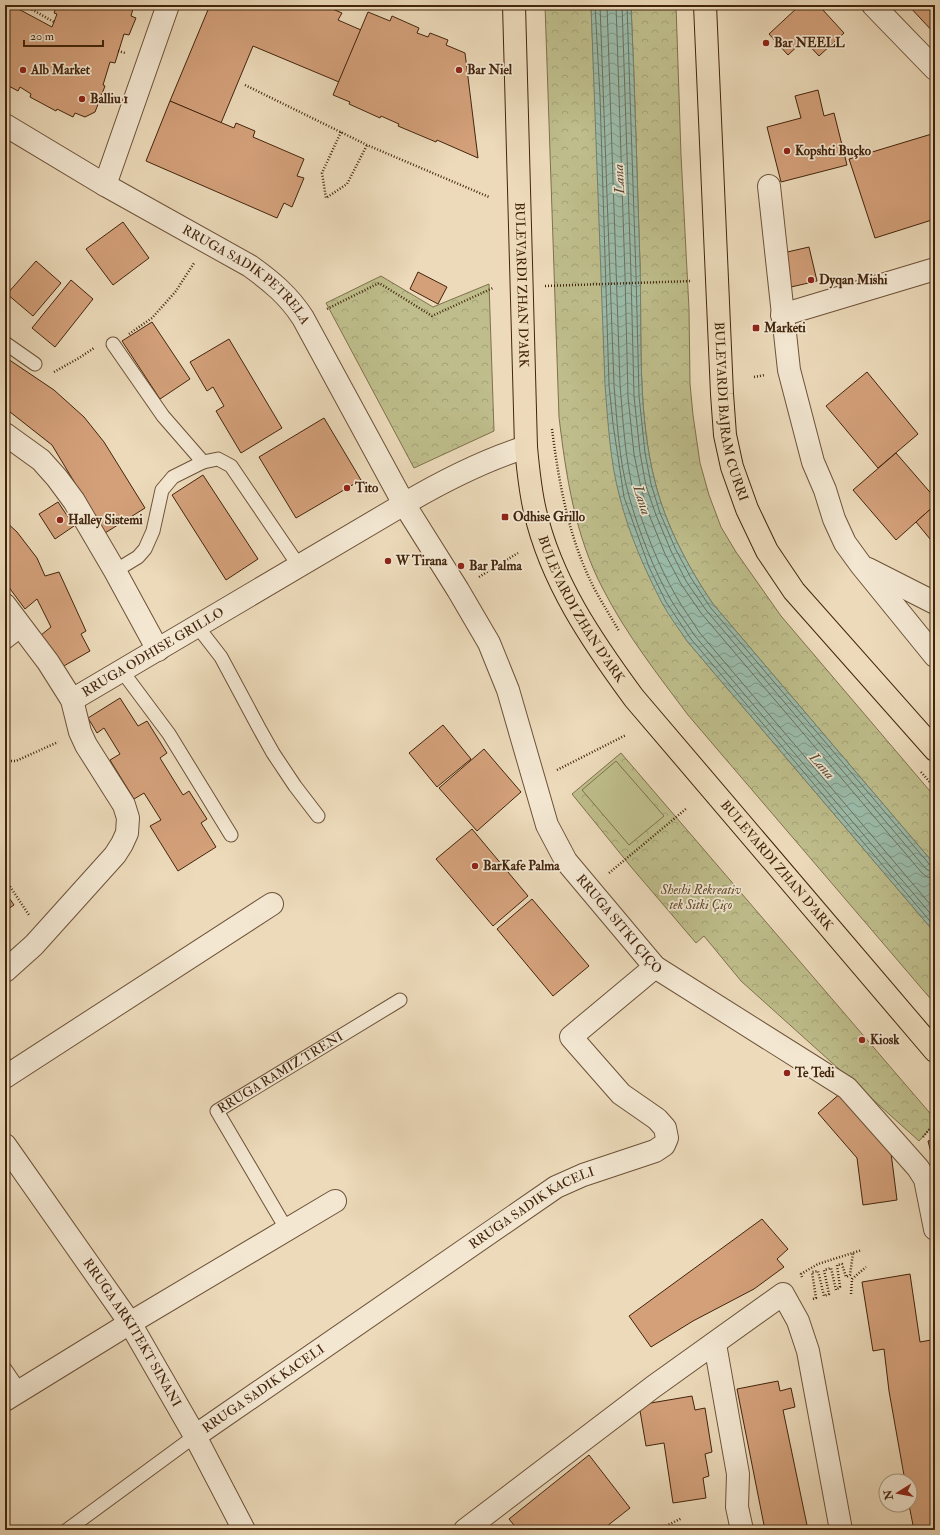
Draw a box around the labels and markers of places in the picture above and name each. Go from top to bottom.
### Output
place label: Bar NEELL [774,35,845,51]
marker: Bar NEELL [761,38,771,48]
place label: Alb Market [30,62,91,78]
place label: Bar Niel [467,62,513,78]
marker: Alb Market [18,65,28,75]
marker: Bar Niel [454,65,464,75]
place label: Balliu 1 [90,91,128,107]
marker: Balliu 1 [77,94,87,104]
place label: Kopshti Buçko [795,143,872,160]
marker: Kopshti Buçko [782,146,792,156]
place label: Dyqan Mishi [819,272,888,289]
marker: Dyqan Mishi [806,275,816,285]
place label: Marketi [763,320,806,336]
marker: Marketi [751,323,761,333]
place label: Tito [354,480,379,496]
marker: Tito [342,483,352,493]
place label: Odhise Grillo [513,509,586,525]
place label: Halley Sistemi [68,512,143,529]
marker: Odhise Grillo [500,512,510,522]
marker: Halley Sistemi [55,515,65,525]
place label: W Tirana [395,553,448,569]
marker: W Tirana [383,556,393,566]
place label: Bar Palma [469,558,522,574]
marker: Bar Palma [456,561,466,571]
place label: BarKafe Palma [483,858,560,874]
marker: BarKafe Palma [470,861,480,871]
place label: Kiosk [870,1032,900,1048]
marker: Kiosk [857,1035,867,1045]
place label: Te Tedi [794,1065,835,1081]
marker: Te Tedi [782,1068,792,1078]

